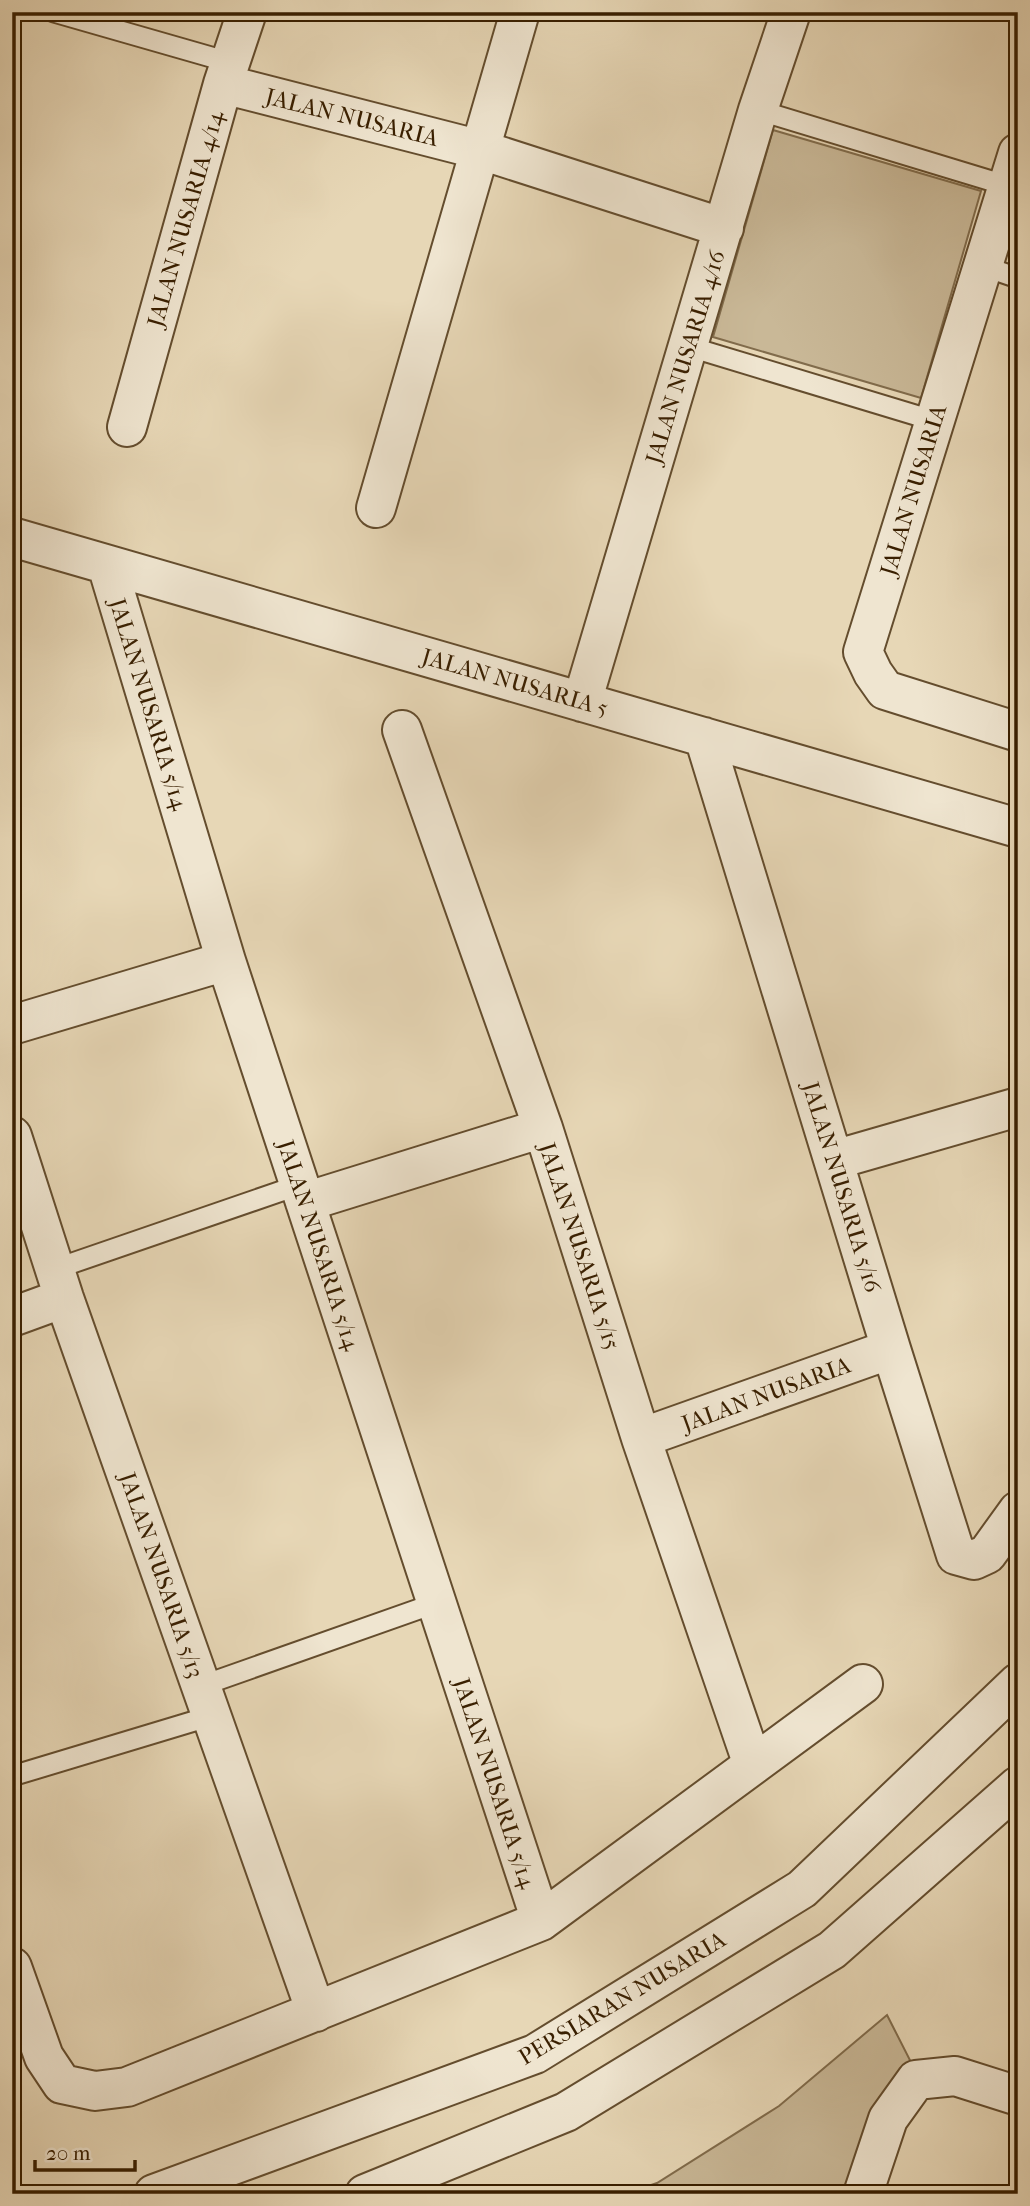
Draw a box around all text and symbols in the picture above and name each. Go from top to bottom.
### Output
street label: JALAN NUSARIA [261,82,442,152]
street label: JALAN NUSARIA 4/14 [141,107,230,332]
street label: JALAN NUSARIA 4/16 [639,246,731,469]
street label: JALAN NUSARIA [874,400,953,581]
street label: JALAN NUSARIA 5/14 [103,593,194,815]
street label: JALAN NUSARIA 5 [417,642,611,722]
street label: JALAN NUSARIA 5/16 [796,1077,887,1296]
street label: JALAN NUSARIA 5/14 [271,1135,366,1355]
street label: JALAN NUSARIA 5/15 [533,1137,626,1353]
street label: JALAN NUSARIA [676,1351,855,1438]
street label: JALAN NUSARIA 5/13 [113,1467,209,1682]
street label: JALAN NUSARIA 5/14 [447,1673,542,1893]
street label: PERSIARAN NUSARIA [514,1925,732,2071]
scale bar [35,2129,135,2173]
text: 20 m [46,2141,91,2165]

